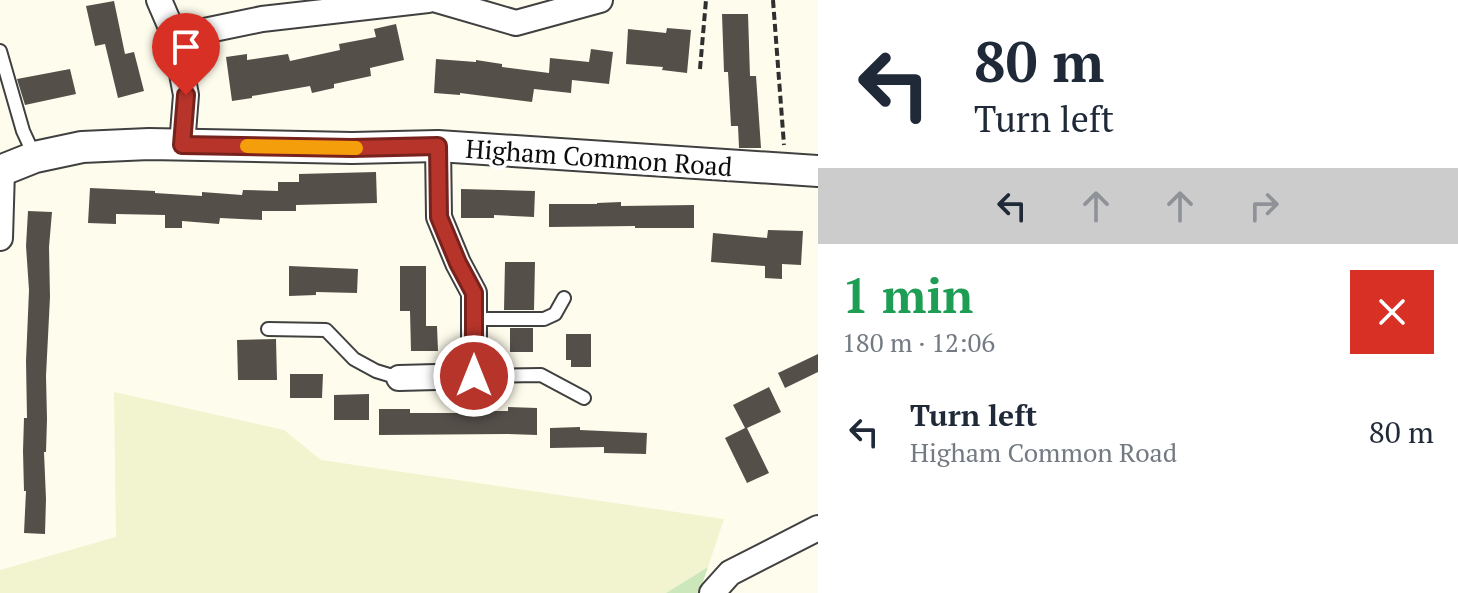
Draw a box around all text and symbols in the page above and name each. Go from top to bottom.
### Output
pin [152,13,220,95]
text: 80 m [974,24,1104,98]
icon: arrive [164,25,208,69]
icon: left [842,32,946,136]
text: Turn left [974,95,1114,142]
street label: Higham Common Road [465,131,733,183]
icon: left [990,184,1034,228]
icon: ahead [1074,184,1118,228]
icon: ahead [1158,184,1202,228]
icon: right [1242,184,1286,228]
text: 1 min [842,263,973,327]
button: close [1350,270,1434,354]
text: 180 m · 12:06 [842,325,995,359]
position arrow [432,334,516,418]
text: Turn left [910,395,1037,435]
icon: left [842,410,886,454]
text: 80 m [1369,412,1434,452]
text: Higham Common Road [910,435,1177,469]

